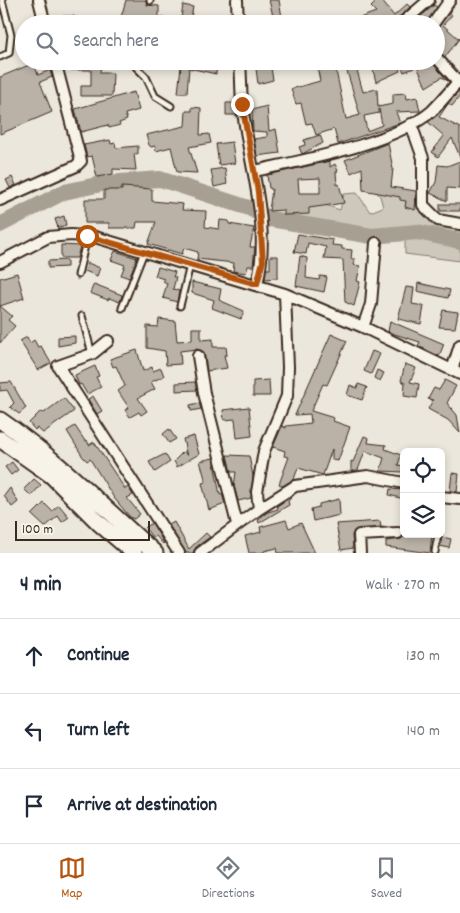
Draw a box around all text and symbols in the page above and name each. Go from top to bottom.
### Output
search box [15,15,445,70]
icon: search [33,29,61,57]
text: Search here [73,29,159,56]
route end [231,93,254,116]
route start [76,225,99,248]
map controls [400,448,445,538]
button: locate [400,448,445,493]
button: layers [400,493,445,538]
scale bar [15,518,150,541]
text: 100 m [22,520,53,540]
text: 4 min [20,571,62,601]
text: Walk · 270 m [365,574,440,597]
icon: ahead [20,642,48,670]
text: Continue [67,643,129,670]
text: 130 m [406,645,440,668]
icon: left [20,717,48,745]
text: Turn left [67,718,130,745]
text: 140 m [406,720,440,743]
icon: arrive [20,792,48,820]
text: Arrive at destination [67,793,217,820]
tab: Map [58,854,86,904]
tab: Directions [202,854,255,904]
tab: Saved [371,854,402,904]

